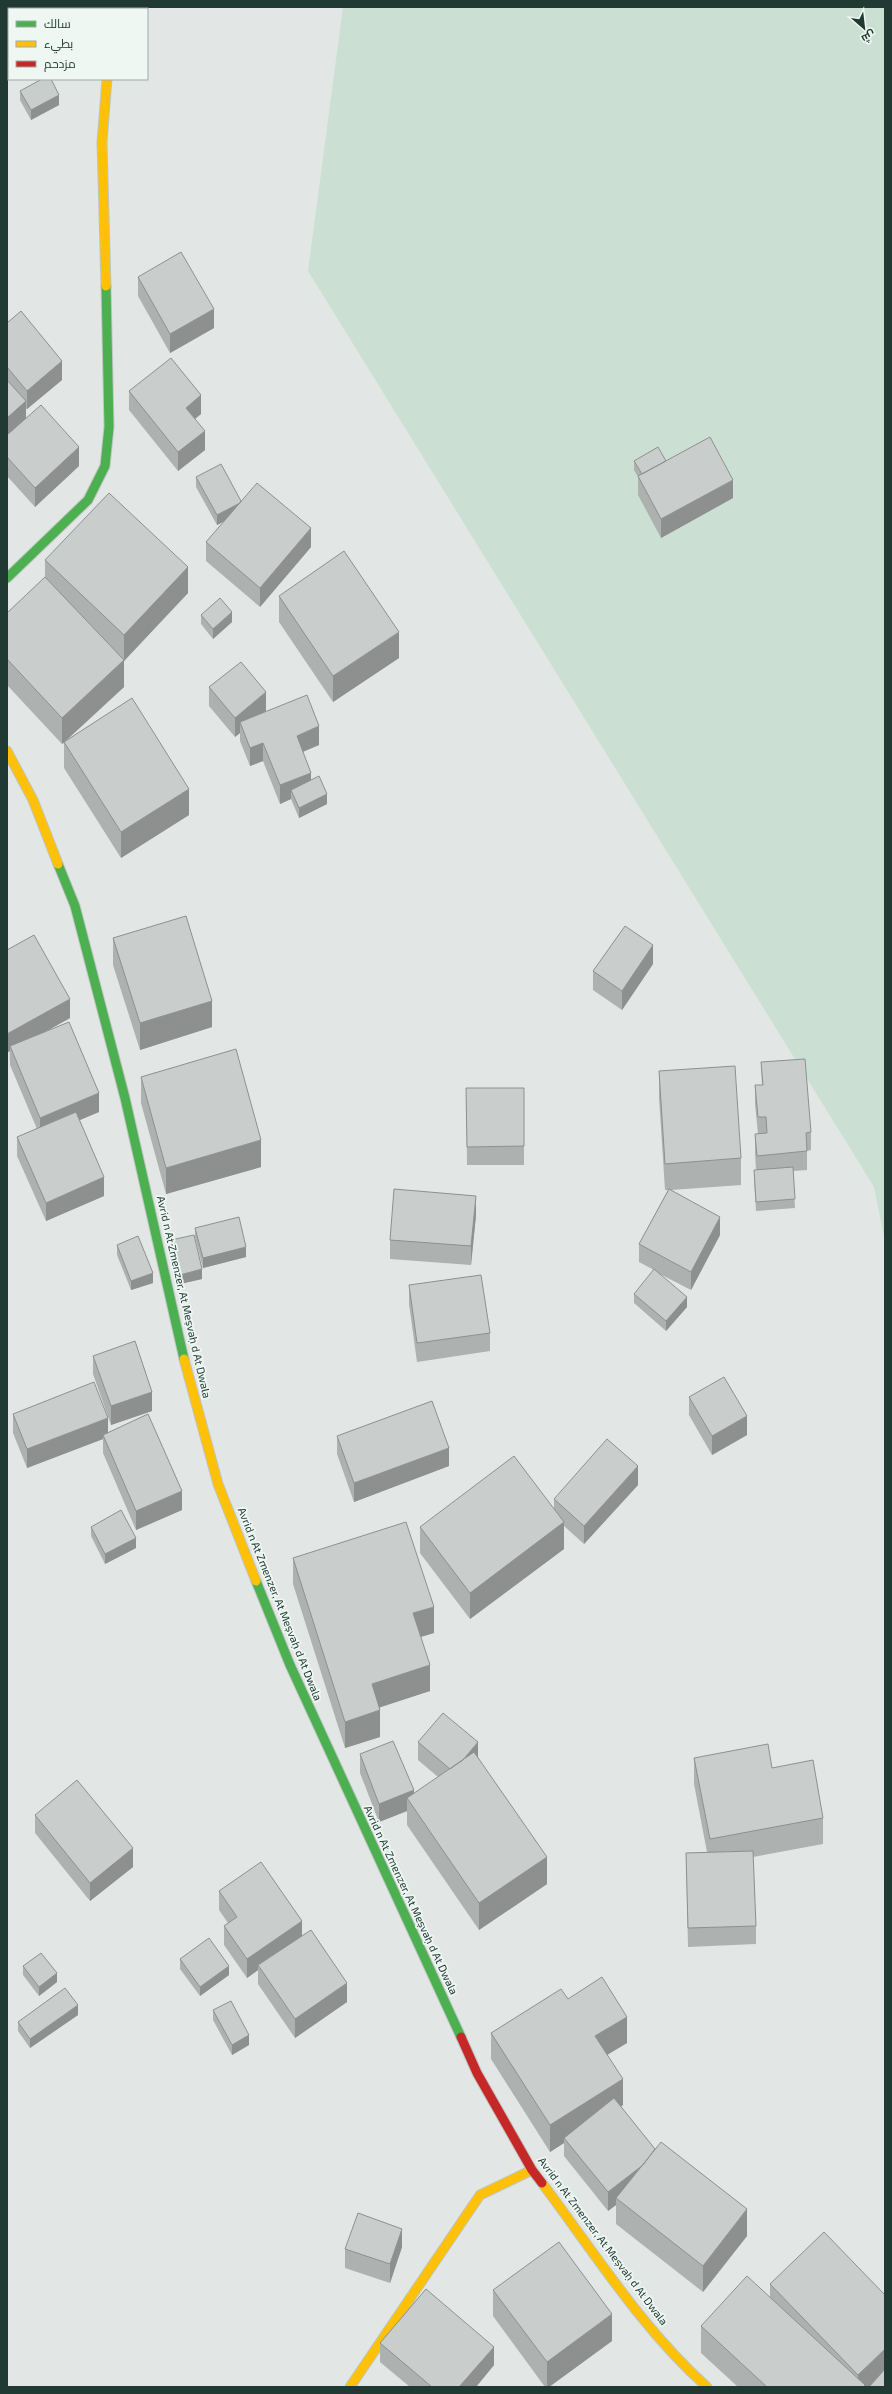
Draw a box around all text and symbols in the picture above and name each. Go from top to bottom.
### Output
legend [8,8,148,80]
north arrow [844,8,884,48]
text: سالك [44,16,71,30]
text: ش [859,27,878,46]
text: بطيء [44,36,73,54]
text: مزدحم [44,56,76,72]
street label: Avrid n At Zmenzer, At Meṣvaḥ d At Dwala [154,1195,214,1399]
street label: Avrid n At Zmenzer, At Meṣvaḥ d At Dwala [235,1505,325,1703]
street label: Avrid n At Zmenzer, At Meṣvaḥ d At Dwala [361,1803,461,1997]
street label: Avrid n At Zmenzer, At Meṣvaḥ d At Dwala [535,2154,671,2328]

